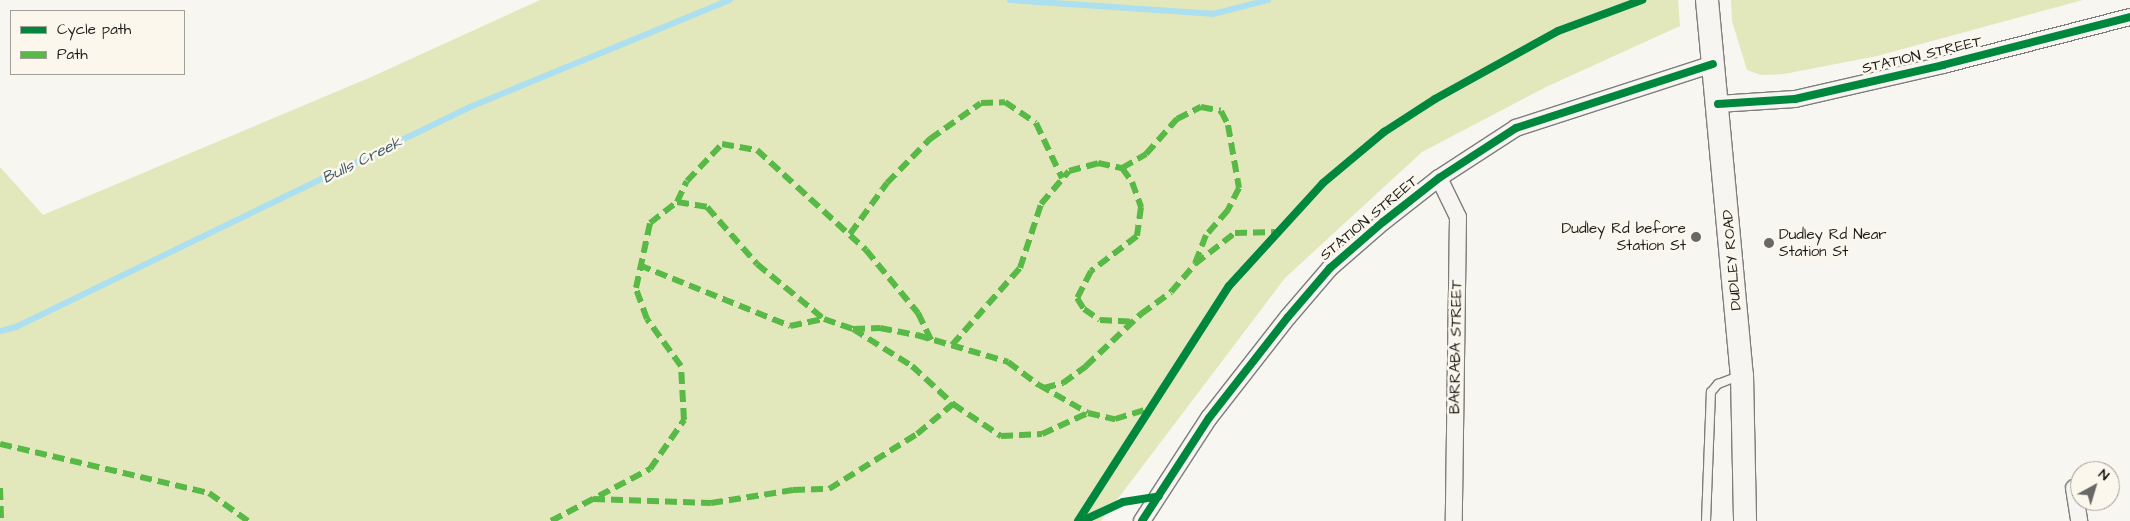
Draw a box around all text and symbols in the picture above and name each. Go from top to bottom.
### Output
legend [10,10,185,75]
text: Cycle path [57,19,131,40]
street label: STATION STREET [1860,32,1984,78]
text: Path [57,44,88,65]
water label: Bulls Creek [319,132,405,188]
street label: STATION STREET [1316,172,1422,264]
street label: DUDLEY ROAD [1719,209,1745,311]
place label: Dudley Rd before Station St [1562,219,1686,254]
place label: Dudley Rd Near Station St [1779,225,1887,260]
marker: Dudley Rd before Station St [1690,231,1702,243]
marker: Dudley Rd Near Station St [1763,237,1775,249]
street label: BARRABA STREET [1446,280,1466,414]
north arrow [2070,461,2120,511]
text: N [2094,465,2114,486]

